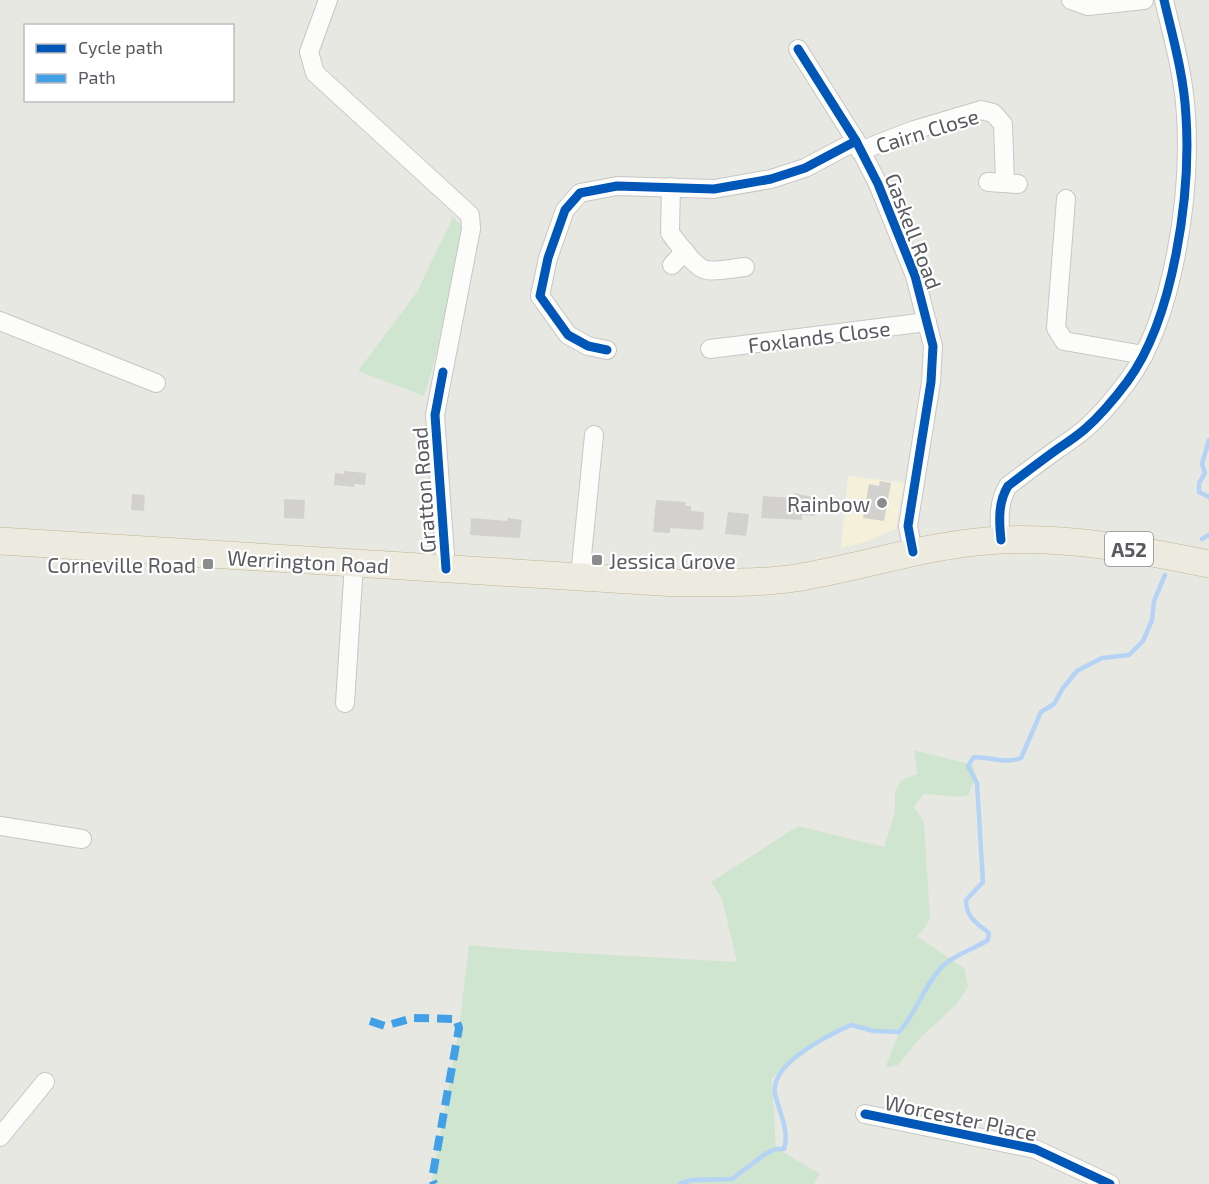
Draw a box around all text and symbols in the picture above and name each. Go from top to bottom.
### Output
legend [24,24,234,102]
text: Cycle path [78,36,163,58]
text: Path [78,66,116,88]
street label: Cairn Close [873,103,981,157]
street label: Gaskell Road [880,170,948,292]
street label: Foxlands Close [746,315,892,357]
street label: Gratton Road [406,426,440,554]
place label: Rainbow [787,491,870,516]
marker: Rainbow [875,496,889,510]
road number: A52 [1105,532,1153,566]
street label: Werrington Road [226,544,390,578]
place label: Jessica Grove [609,548,736,573]
place label: Corneville Road [47,552,196,577]
marker: Jessica Grove [590,553,604,567]
marker: Corneville Road [201,557,215,571]
street label: Worcester Place [883,1089,1039,1145]

